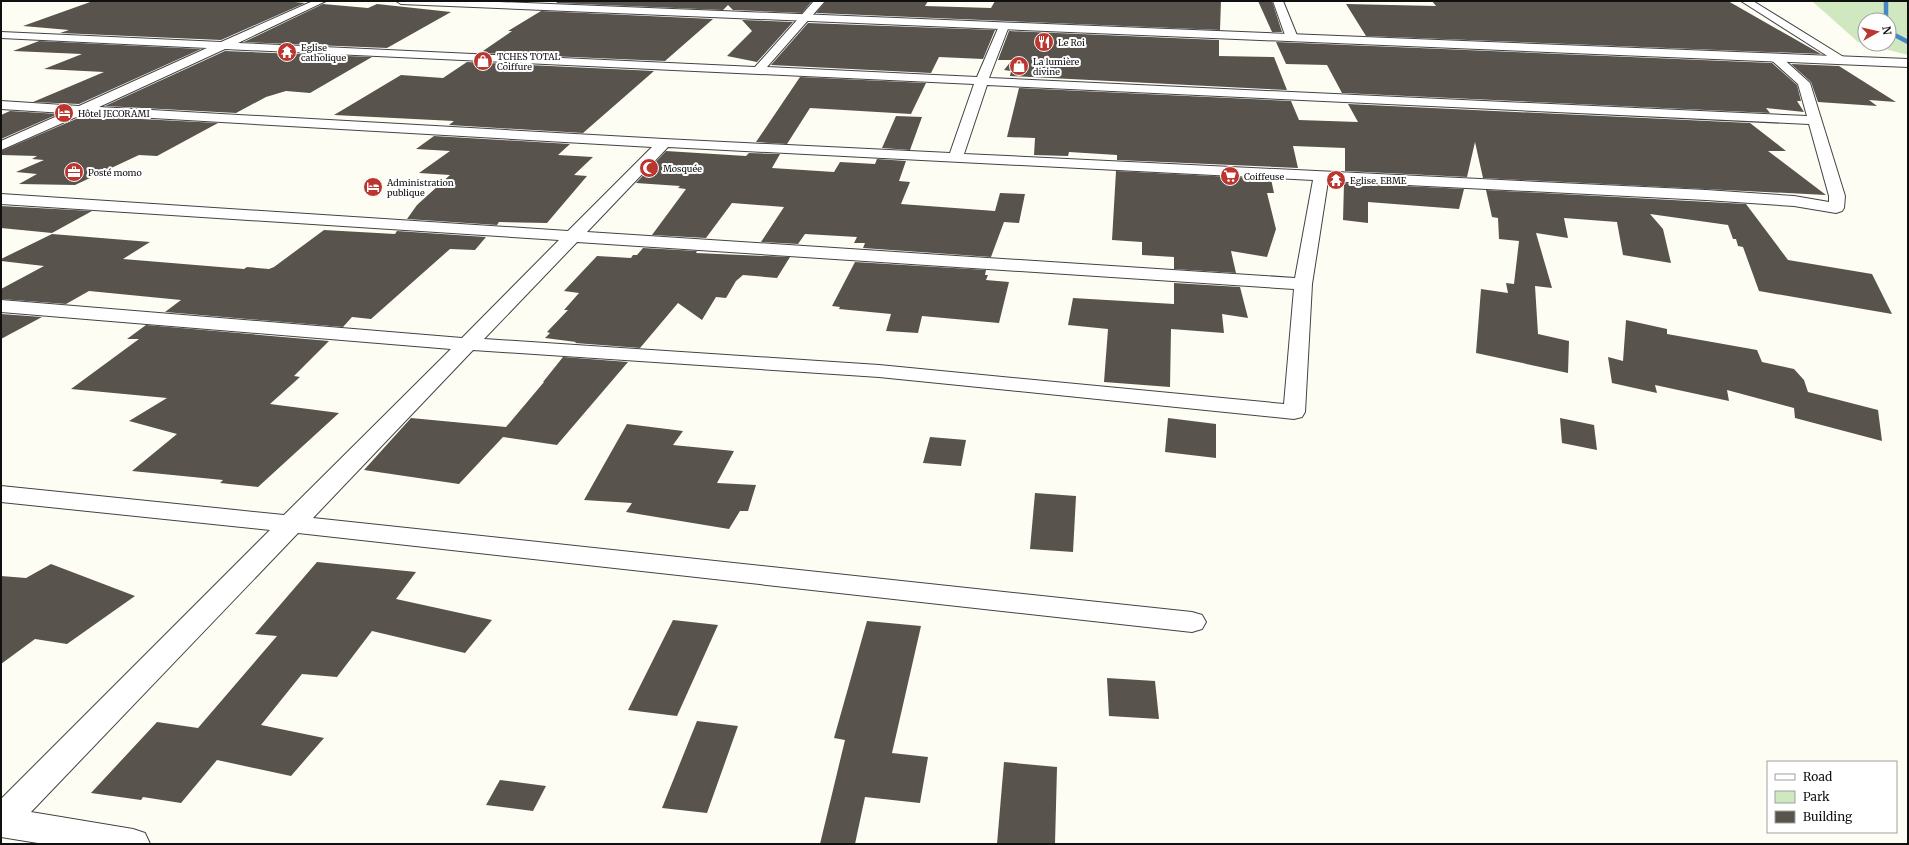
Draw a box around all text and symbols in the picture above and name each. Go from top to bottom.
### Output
north arrow [1857,12,1897,52]
text: N [1879,25,1894,36]
restaurant icon: Le Roi [1033,31,1055,53]
place label: Le Roi [1058,37,1085,48]
temple icon: Eglise catholique [276,41,298,63]
place label: Eglise catholique [301,42,346,63]
shop icon: TCHES TOTAL Coiffure [472,50,494,72]
place label: TCHES TOTAL Coiffure [497,51,561,72]
shop icon: La lumière divine [1008,55,1030,77]
place label: La lumière divine [1033,56,1079,77]
hotel icon: Hôtel JECORAMI [53,102,75,124]
place label: Hôtel JECORAMI [78,108,150,119]
mosque icon: Mosquée [638,157,660,179]
office icon: Posté momo [63,161,85,183]
place label: Mosquée [663,163,702,174]
supermarket icon: Coiffeuse [1219,165,1241,187]
place label: Posté momo [88,167,142,178]
temple icon: Eglise. EBME [1325,169,1347,191]
place label: Coiffeuse [1244,171,1284,182]
place label: Eglise. EBME [1350,175,1407,186]
hotel icon: Administration publique [362,176,384,198]
place label: Administration publique [386,177,454,198]
legend [1767,761,1897,833]
text: Road [1803,769,1832,784]
text: Park [1803,789,1830,804]
text: Building [1803,809,1853,824]

